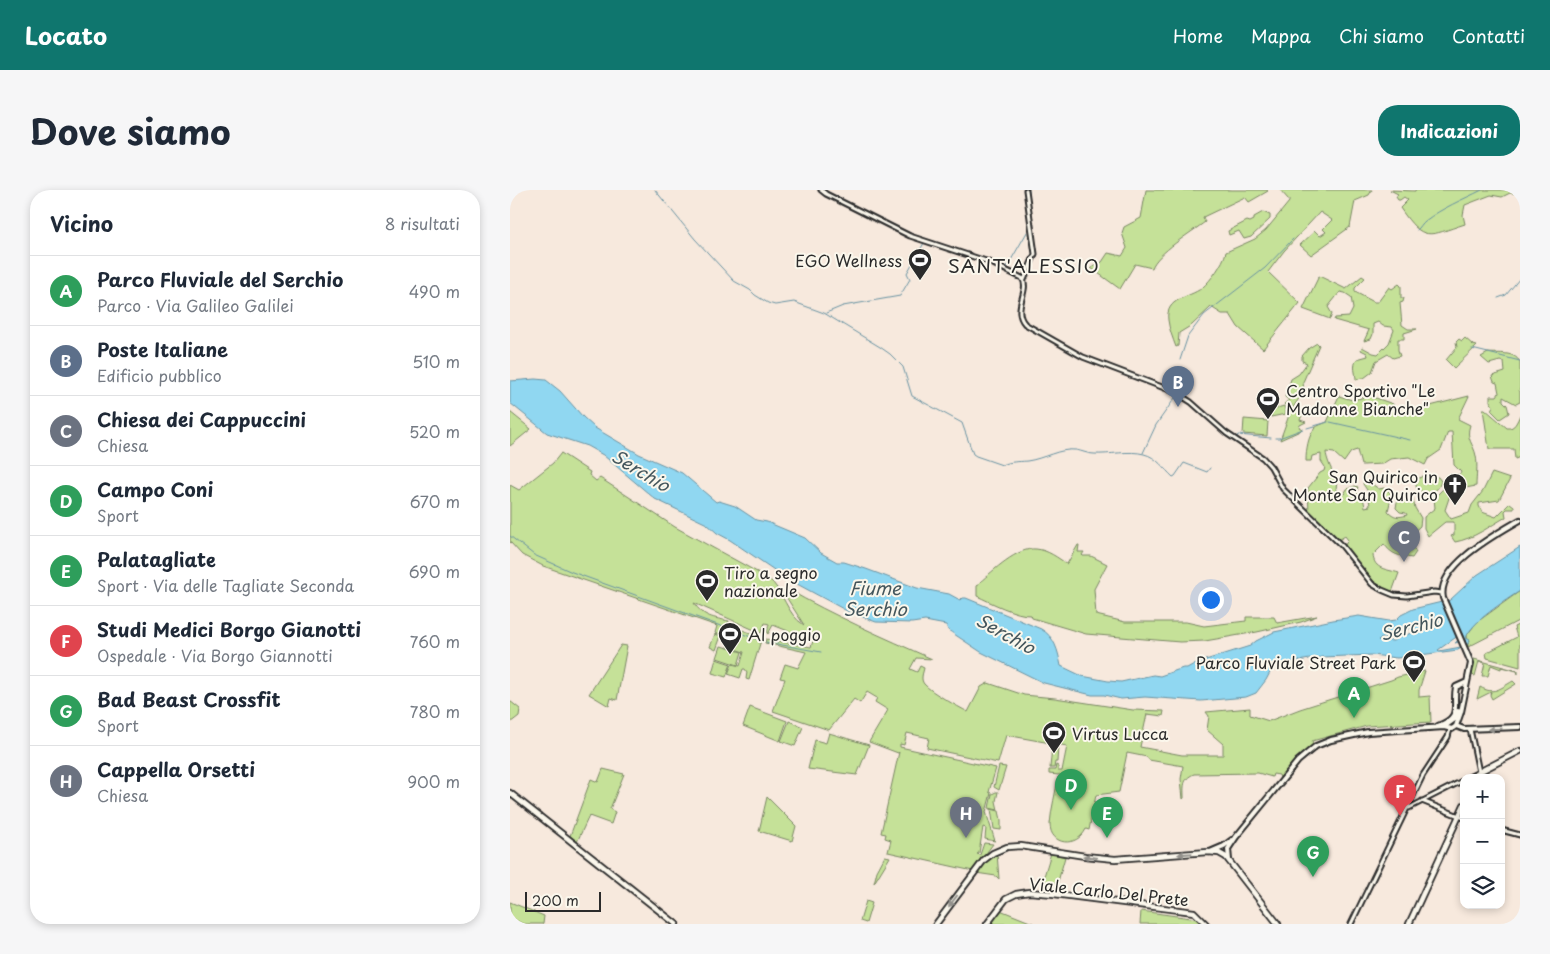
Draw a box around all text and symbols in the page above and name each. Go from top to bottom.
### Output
text: Locato [25,17,107,53]
text: Home [1173,22,1223,49]
text: Mappa [1251,22,1311,49]
text: Chi siamo [1339,22,1424,49]
text: Contatti [1452,22,1525,49]
text: Dove siamo [30,104,231,157]
button: Indicazioni [1378,105,1520,156]
text: Vicino [50,207,113,239]
text: 8 risultati [385,211,460,235]
sports icon: EGO Wellness [907,247,933,281]
place label: EGO Wellness [795,248,902,272]
district label: SANT'ALESSIO [948,251,1100,279]
text: Parco Fluviale del Serchio [97,265,343,293]
text: A [60,279,72,303]
text: 490 m [409,279,460,303]
text: Parco · Via Galileo Galilei [97,293,294,317]
text: Poste Italiane [97,335,228,363]
text: B [61,349,71,373]
text: 510 m [412,349,460,373]
text: Edificio pubblico [97,363,222,387]
pin: B [1162,366,1194,407]
place label: Centro Sportivo "Le Madonne Bianche" [1286,378,1435,420]
sports icon: Centro Sportivo "Le Madonne Bianche" [1255,386,1281,420]
text: Chiesa dei Cappuccini [97,405,306,433]
text: C [60,419,72,443]
text: 520 m [409,419,460,443]
text: Chiesa [97,433,148,457]
water label: Serchio [607,442,676,498]
place label: San Quirico in Monte San Quirico [1293,464,1438,506]
church icon: San Quirico in Monte San Quirico [1442,472,1468,506]
text: Campo Coni [97,475,213,503]
text: D [60,489,72,513]
text: 670 m [410,489,460,513]
text: Sport [97,503,139,527]
pin: C [1388,521,1420,562]
text: Palatagliate [97,545,216,573]
text: E [61,559,71,583]
text: 690 m [409,559,460,583]
place label: Tiro a segno nazionale [724,560,818,602]
sports icon: Tiro a segno nazionale [694,568,720,602]
text: Sport · Via delle Tagliate Seconda [97,573,354,597]
water label: Fiume Serchio [843,574,908,622]
your location [1198,587,1224,613]
water label: Serchio [1377,605,1446,647]
water label: Serchio [972,606,1041,661]
text: Studi Medici Borgo Gianotti [97,615,361,643]
sports icon: Al poggio [717,621,743,655]
place label: Al poggio [748,622,821,646]
text: F [61,629,71,653]
text: 760 m [410,629,460,653]
text: Ospedale · Via Borgo Giannotti [97,643,333,667]
sports icon: Parco Fluviale Street Park [1401,649,1427,683]
place label: Parco Fluviale Street Park [1196,650,1396,674]
pin: A [1338,677,1370,718]
text: Bad Beast Crossfit [97,685,281,713]
text: G [59,699,73,723]
text: 780 m [410,699,460,723]
text: Sport [97,713,139,737]
sports icon: Virtus Lucca [1041,720,1067,754]
place label: Virtus Lucca [1072,721,1168,745]
one-way arrow [1487,725,1503,733]
text: Cappella Orsetti [97,755,255,783]
text: H [60,769,72,793]
text: 900 m [407,769,460,793]
pin: D [1055,769,1087,810]
map controls [1460,774,1505,909]
button: + [1460,774,1505,819]
pin: F [1384,775,1416,816]
text: Chiesa [97,783,148,807]
pin: H [950,797,982,838]
pin: E [1091,797,1123,838]
button: − [1460,819,1505,864]
pin: G [1297,836,1329,877]
one-way arrow [1177,850,1193,858]
one-way arrow [1082,853,1098,861]
button: layers [1460,864,1505,909]
street label: Viale Carlo Del Prete [1028,871,1190,911]
scale bar [525,889,601,912]
text: 200 m [532,890,579,911]
one-way arrow [948,894,959,907]

